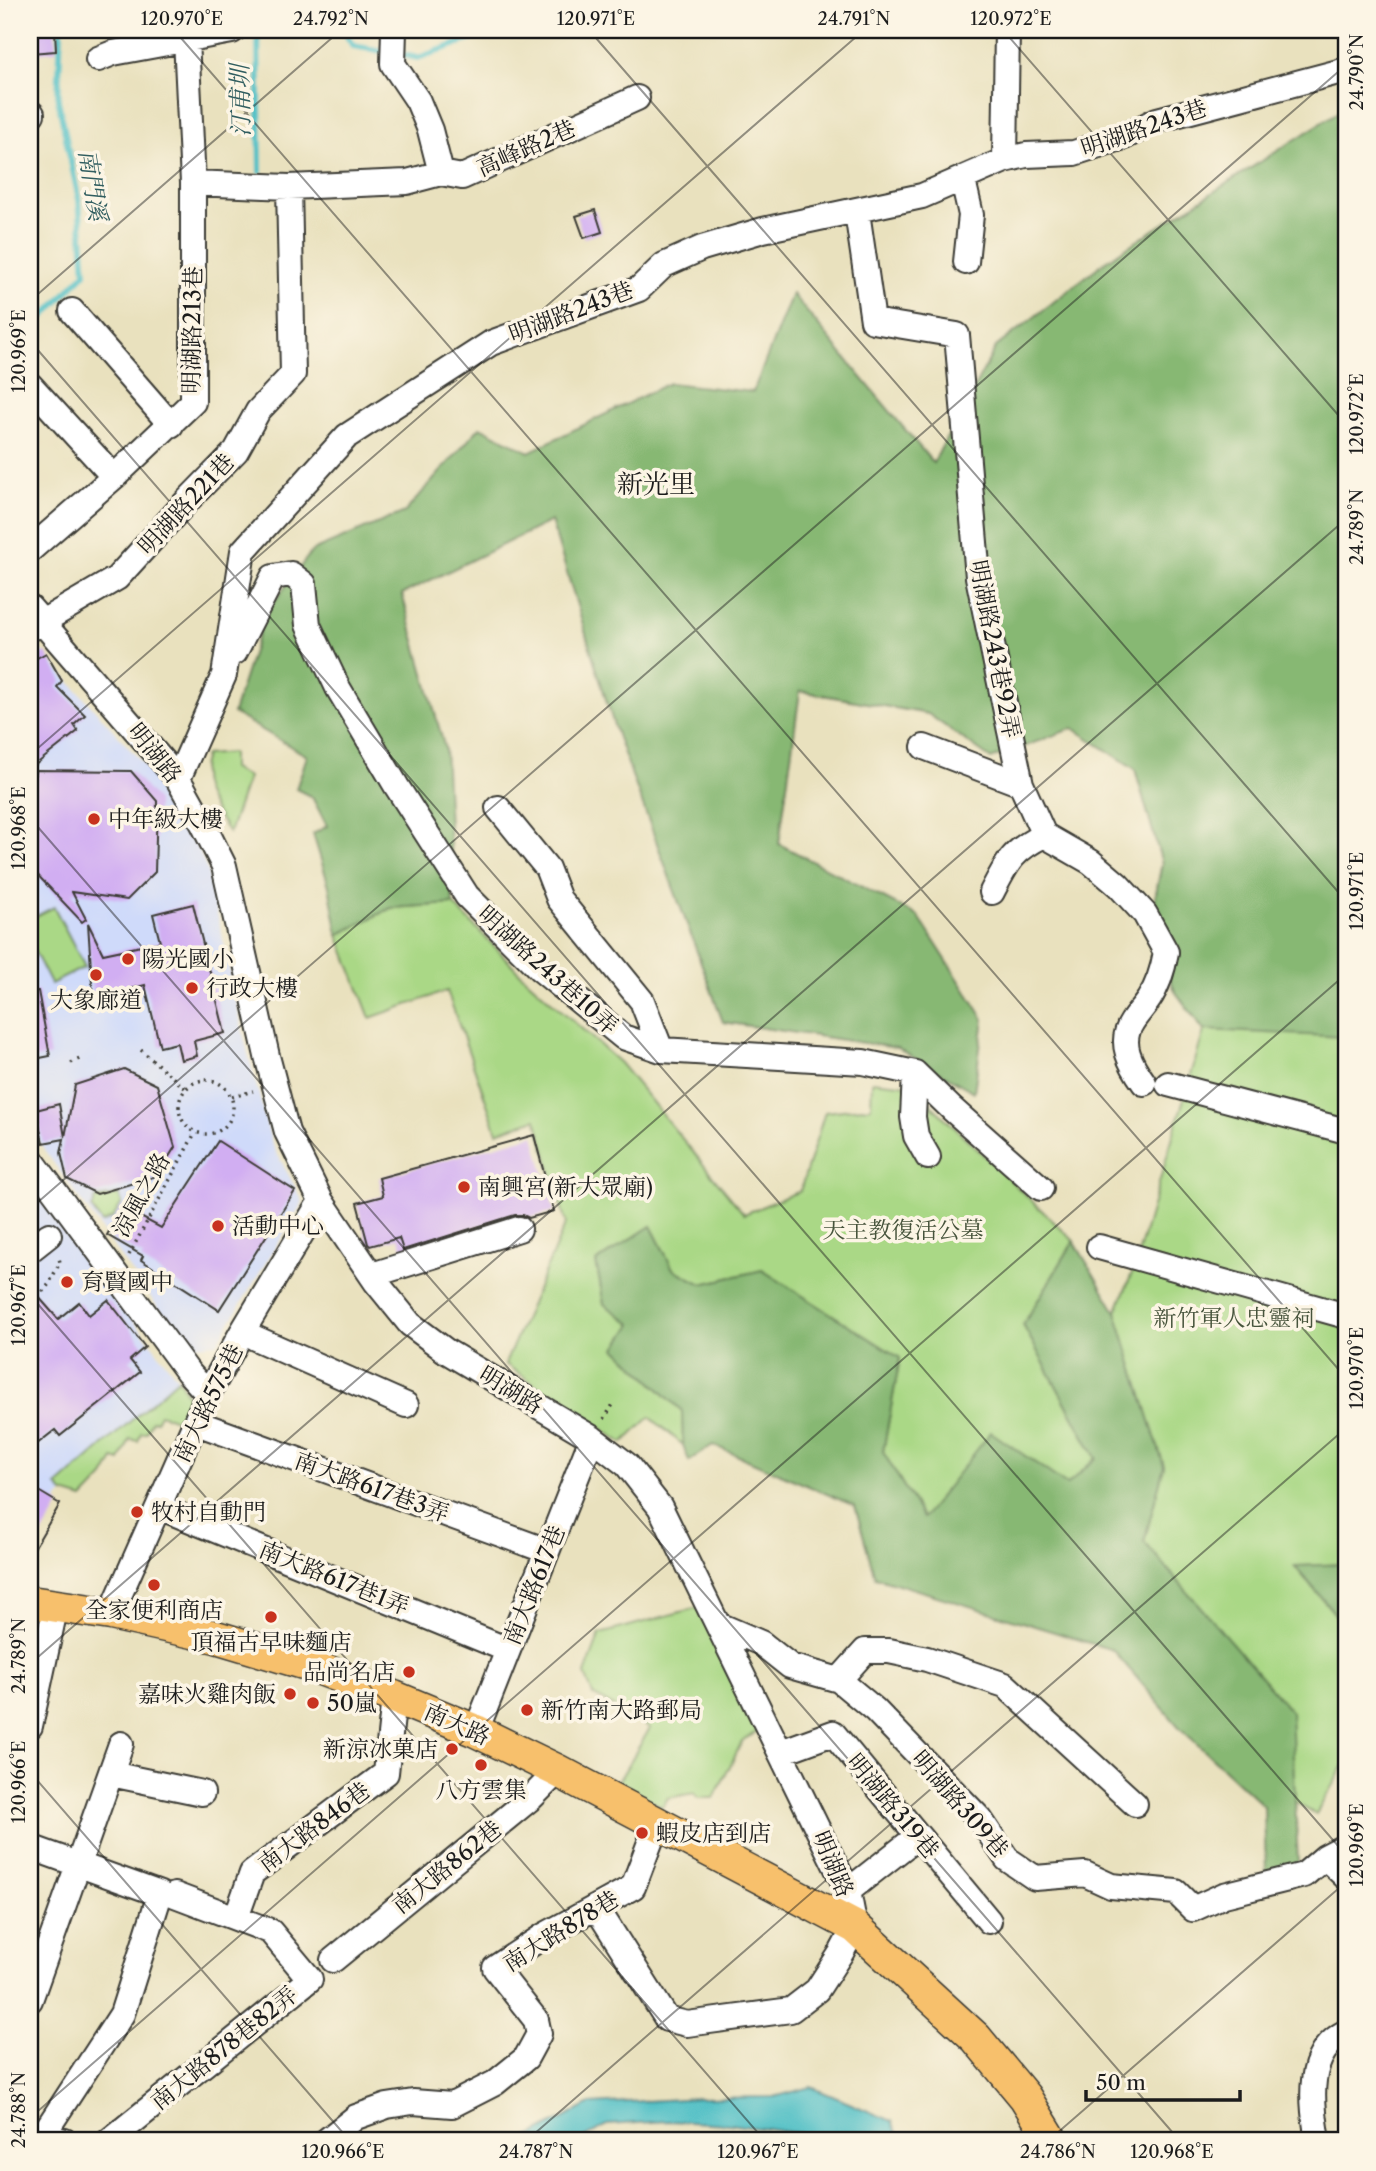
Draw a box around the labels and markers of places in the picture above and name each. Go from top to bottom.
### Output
place label: 中年級大樓 [108,805,223,833]
marker: 中年級大樓 [86,811,102,827]
place label: 陽光國小 [142,945,234,973]
marker: 陽光國小 [120,951,136,967]
marker: 大象廊道 [88,967,104,983]
place label: 行政大樓 [206,974,298,1002]
marker: 行政大樓 [184,980,200,996]
place label: 大象廊道 [50,986,142,1014]
place label: 南興宮(新大眾廟) [478,1173,653,1201]
marker: 南興宮(新大眾廟) [456,1179,472,1195]
place label: 活動中心 [232,1212,324,1240]
marker: 活動中心 [210,1218,226,1234]
place label: 育賢國中 [81,1268,173,1296]
marker: 育賢國中 [59,1274,75,1290]
place label: 牧村自動門 [151,1498,266,1526]
marker: 牧村自動門 [129,1504,145,1520]
marker: 全家便利商店 [146,1577,162,1593]
place label: 全家便利商店 [85,1596,223,1624]
marker: 頂福古早味麵店 [263,1609,279,1625]
place label: 頂福古早味麵店 [191,1628,352,1656]
place label: 品尚名店 [303,1658,395,1686]
marker: 品尚名店 [401,1664,417,1680]
place label: 嘉味火雞肉飯 [138,1680,276,1708]
marker: 嘉味火雞肉飯 [282,1686,298,1702]
place label: 50嵐 [327,1689,377,1717]
marker: 50嵐 [305,1695,321,1711]
place label: 新竹南大路郵局 [541,1696,702,1724]
marker: 新竹南大路郵局 [519,1702,535,1718]
place label: 新涼冰菓店 [323,1735,438,1763]
marker: 新涼冰菓店 [444,1741,460,1757]
marker: 八方雲集 [473,1757,489,1773]
place label: 八方雲集 [435,1776,527,1804]
place label: 蝦皮店到店 [656,1819,771,1847]
marker: 蝦皮店到店 [634,1825,650,1841]

